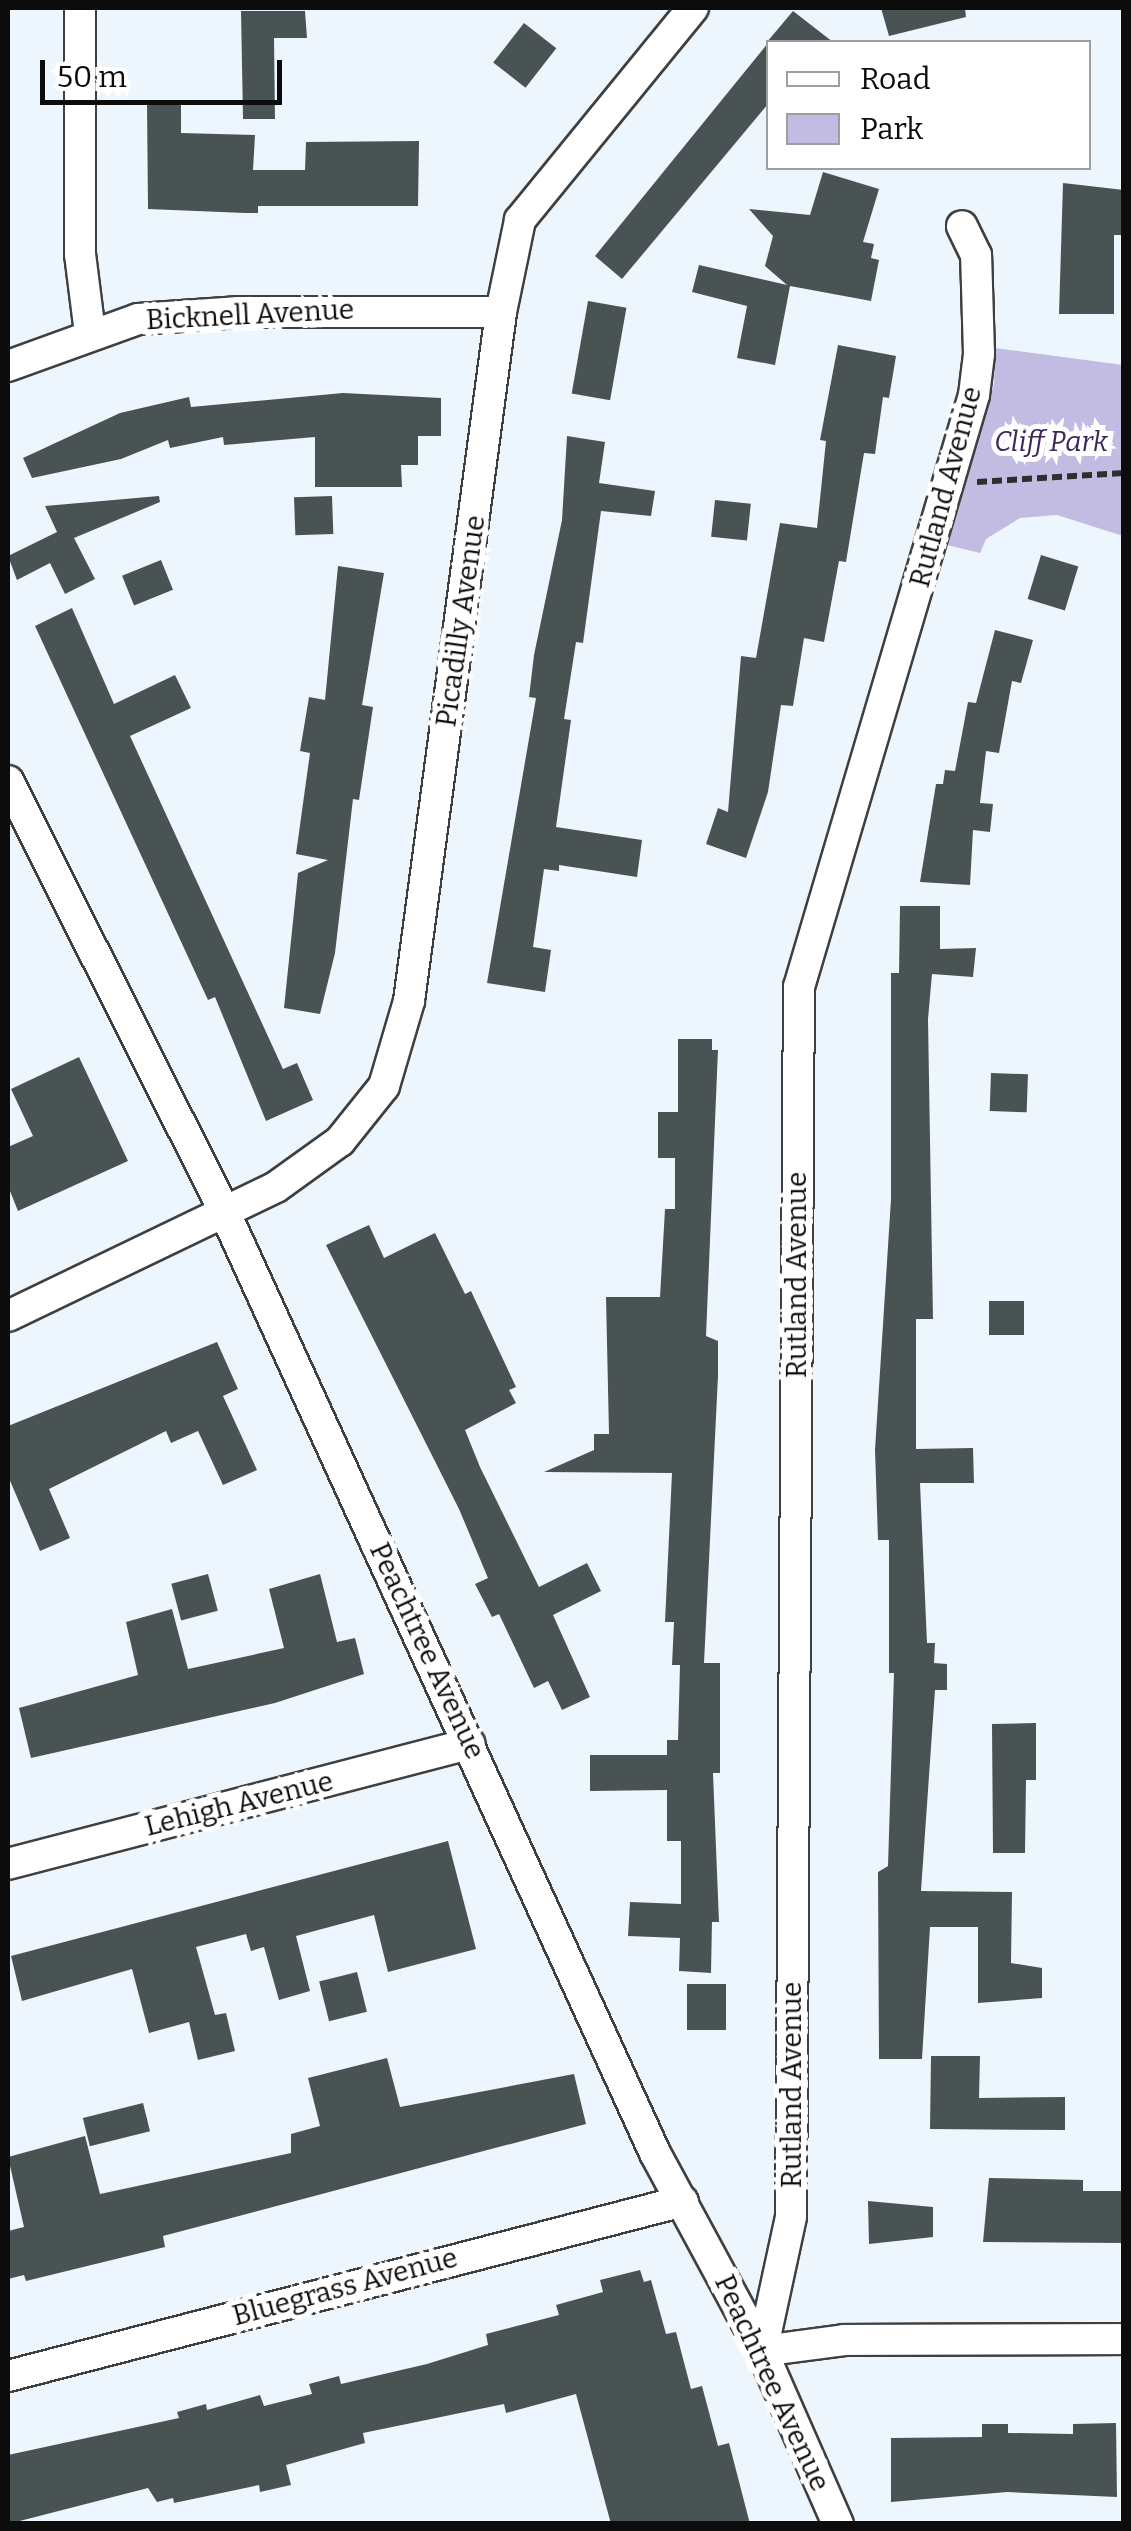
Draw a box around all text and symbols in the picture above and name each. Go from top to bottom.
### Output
scale bar [45,40,288,102]
legend [766,40,1091,170]
text: 50 m [57,59,127,95]
text: Road [860,61,931,97]
text: Park [860,111,923,147]
street label: Bicknell Avenue [145,293,355,337]
street label: Rutland Avenue [903,383,989,591]
park label: Cliff Park [994,425,1108,459]
street label: Picadilly Avenue [430,513,492,729]
street label: Rutland Avenue [780,1172,814,1378]
street label: Peachtree Avenue [362,1538,492,1764]
street label: Lehigh Avenue [141,1764,337,1844]
street label: Rutland Avenue [775,1982,809,2188]
street label: Bluegrass Avenue [229,2241,461,2333]
street label: Peachtree Avenue [707,2270,837,2496]

